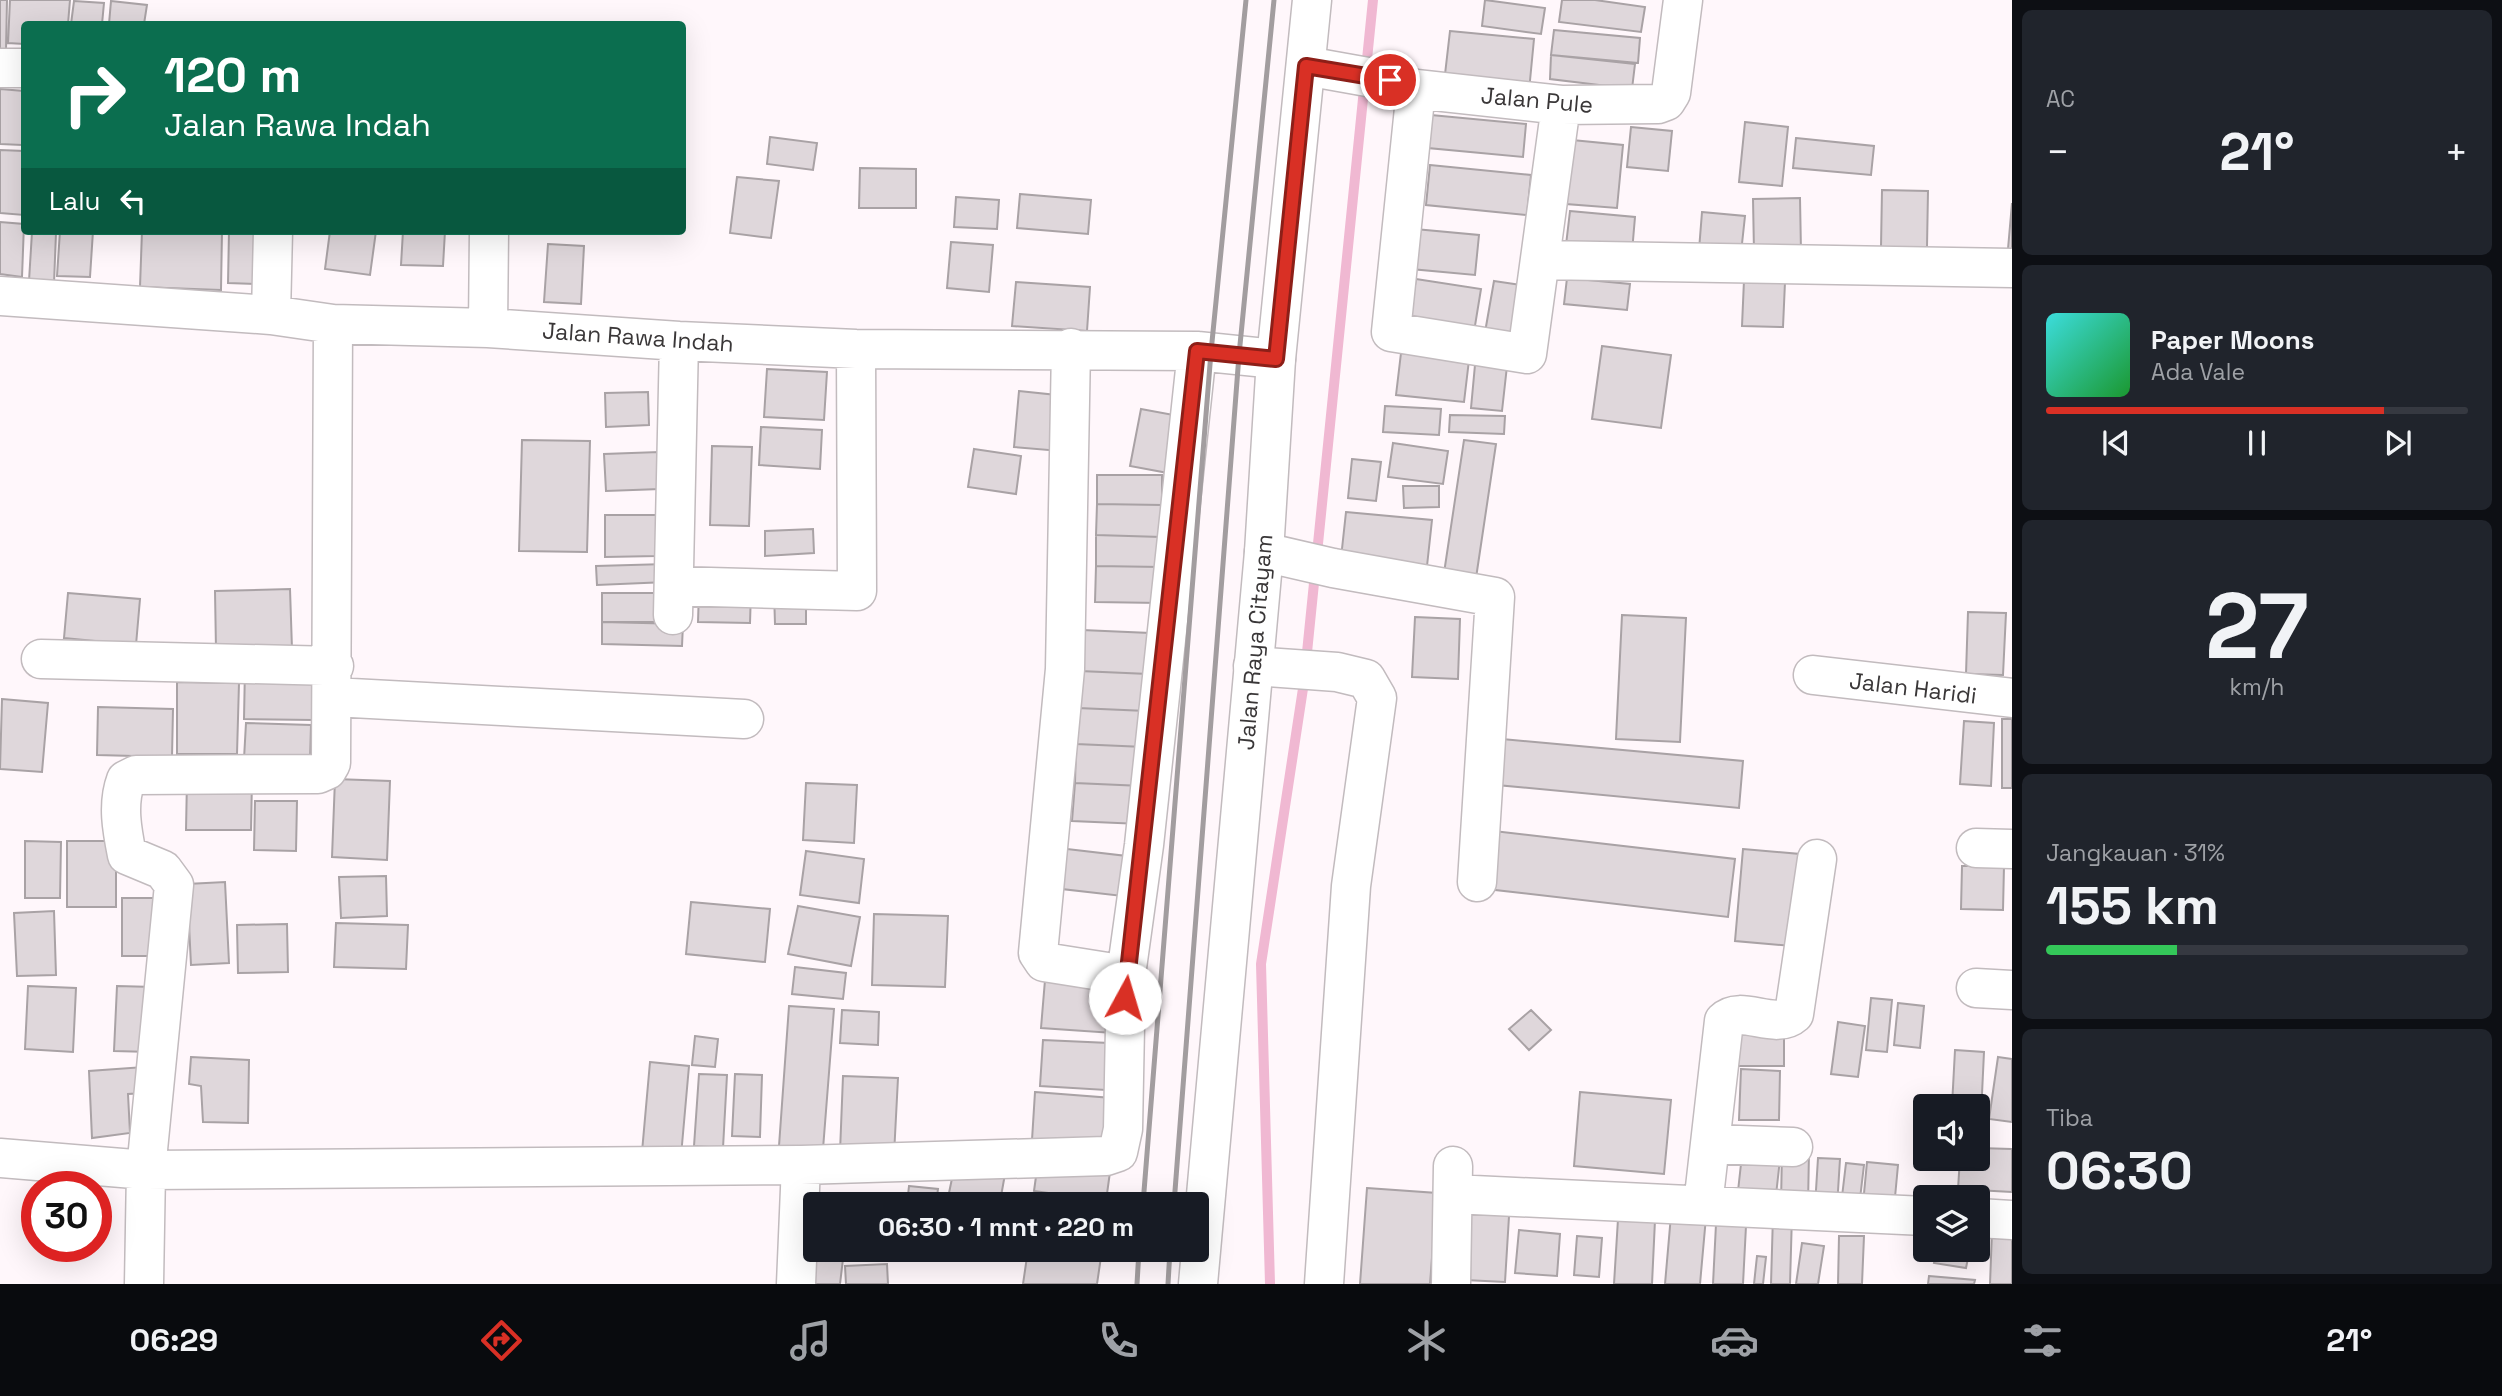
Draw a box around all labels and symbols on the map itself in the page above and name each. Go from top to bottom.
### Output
pin [1360,50,1420,110]
street label: Jalan Pule [1480,80,1594,120]
street label: Jalan Rawa Indah [541,315,735,359]
street label: Jalan Raya Citayam [1231,533,1279,751]
street label: Jalan Haridi [1848,665,1978,711]
position arrow [1088,961,1162,1035]
speed limit sign: 30 [21,1171,112,1262]

